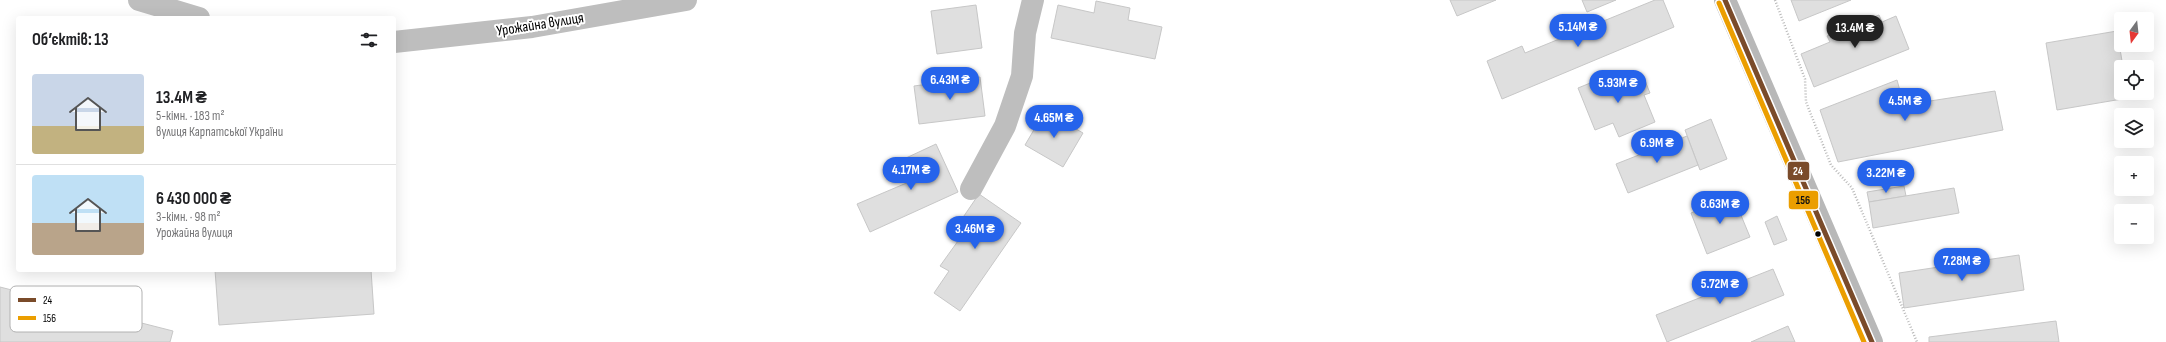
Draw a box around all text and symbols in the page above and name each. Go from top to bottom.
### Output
street label: Урожайна вулиця [495,8,585,41]
north arrow [2114,12,2154,52]
map controls [2114,12,2154,244]
pin: 5.14M ₴ [1541,14,1615,48]
pin: 13.4M ₴ [1818,15,1892,49]
text: 5.14M ₴ [1559,19,1597,35]
text: 13.4M ₴ [1836,20,1874,36]
icon: filters [358,29,380,51]
text: Об’єктів: 13 [32,30,109,50]
button: locate [2114,60,2154,100]
pin: 6.43M ₴ [913,67,987,101]
pin: 5.93M ₴ [1581,70,1655,104]
text: 6.43M ₴ [930,72,970,88]
text: 5.93M ₴ [1598,75,1638,91]
text: 13.4M ₴ [156,88,207,108]
pin: 4.5M ₴ [1872,88,1938,122]
icon: home [64,90,112,138]
text: 4.5M ₴ [1888,93,1922,109]
pin: 4.65M ₴ [1017,105,1091,139]
text: 5-кімн. · 183 m² [156,108,224,124]
button: layers [2114,108,2154,148]
text: 4.65M ₴ [1034,110,1074,126]
text: вулиця Карпатської України [156,124,283,140]
pin: 6.9M ₴ [1624,130,1690,164]
text: 6.9M ₴ [1640,135,1674,151]
button: + [2114,156,2154,196]
pin: 4.17M ₴ [874,157,948,191]
pin: 3.22M ₴ [1849,160,1923,194]
line badge: 24 [1787,161,1810,181]
text: 4.17M ₴ [892,162,930,178]
text: 24 [1793,165,1803,178]
text: 3.22M ₴ [1866,165,1906,181]
text: 6 430 000 ₴ [156,189,231,209]
line badge: 156 [1788,190,1819,210]
icon: home [64,191,112,239]
pin: 8.63M ₴ [1683,191,1757,225]
text: 156 [1796,194,1810,207]
text: 8.63M ₴ [1700,196,1740,212]
button: − [2114,204,2154,244]
text: 3-кімн. · 98 m² [156,209,220,225]
pin: 3.46M ₴ [938,216,1012,250]
text: 3.46M ₴ [955,221,995,237]
text: Урожайна вулиця [156,225,233,241]
unlabelled marker [1813,229,1823,239]
pin: 7.28M ₴ [1925,248,1999,282]
text: 7.28M ₴ [1943,253,1981,269]
pin: 5.72M ₴ [1683,271,1757,305]
text: 5.72M ₴ [1701,276,1739,292]
legend [10,286,142,332]
text: 24 [43,294,52,307]
text: 156 [43,312,56,325]

